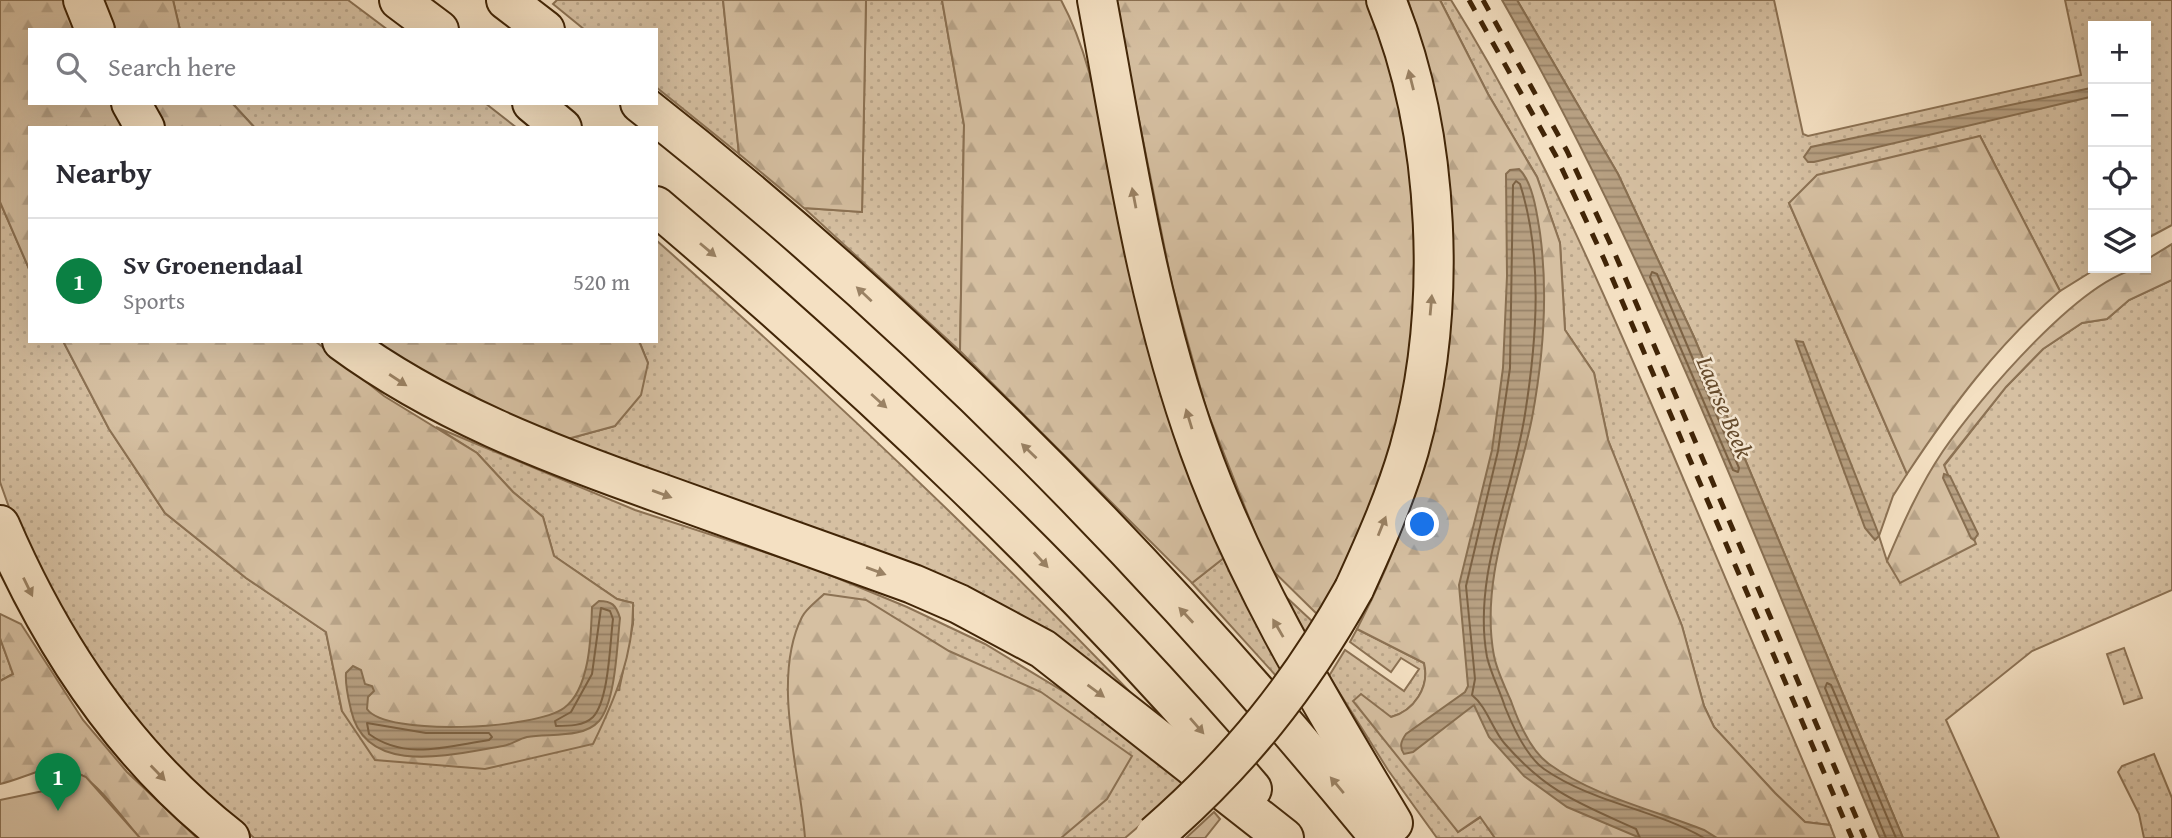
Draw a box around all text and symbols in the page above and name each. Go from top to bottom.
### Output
map controls [2088,21,2151,273]
button: + [2088,21,2151,84]
search box [28,28,658,105]
text: Search here [108,47,236,86]
icon: search [52,48,90,86]
one-way arrow [1405,69,1416,91]
button: − [2088,84,2151,147]
button: locate [2088,147,2151,210]
text: Nearby [56,150,152,194]
one-way arrow [1129,187,1140,209]
button: layers [2088,210,2151,273]
one-way arrow [700,242,717,257]
text: Sv Groenendaal [123,245,303,284]
text: 1 [73,265,85,298]
text: 520 m [573,265,630,298]
text: Sports [123,284,185,317]
one-way arrow [855,286,873,302]
one-way arrow [1426,294,1437,316]
water label: Laarse Beek [1687,350,1762,463]
one-way arrow [388,373,408,386]
one-way arrow [870,392,887,408]
one-way arrow [1184,408,1194,429]
one-way arrow [1020,442,1037,459]
one-way arrow [651,489,672,500]
your location [1405,507,1439,541]
one-way arrow [1377,516,1388,537]
one-way arrow [1033,551,1049,569]
one-way arrow [866,565,887,576]
one-way arrow [23,577,34,597]
one-way arrow [1179,607,1195,624]
one-way arrow [1272,618,1284,638]
one-way arrow [1087,684,1106,698]
one-way arrow [1189,717,1204,734]
pin: 1 [35,753,81,811]
one-way arrow [149,764,165,781]
one-way arrow [1330,777,1345,794]

